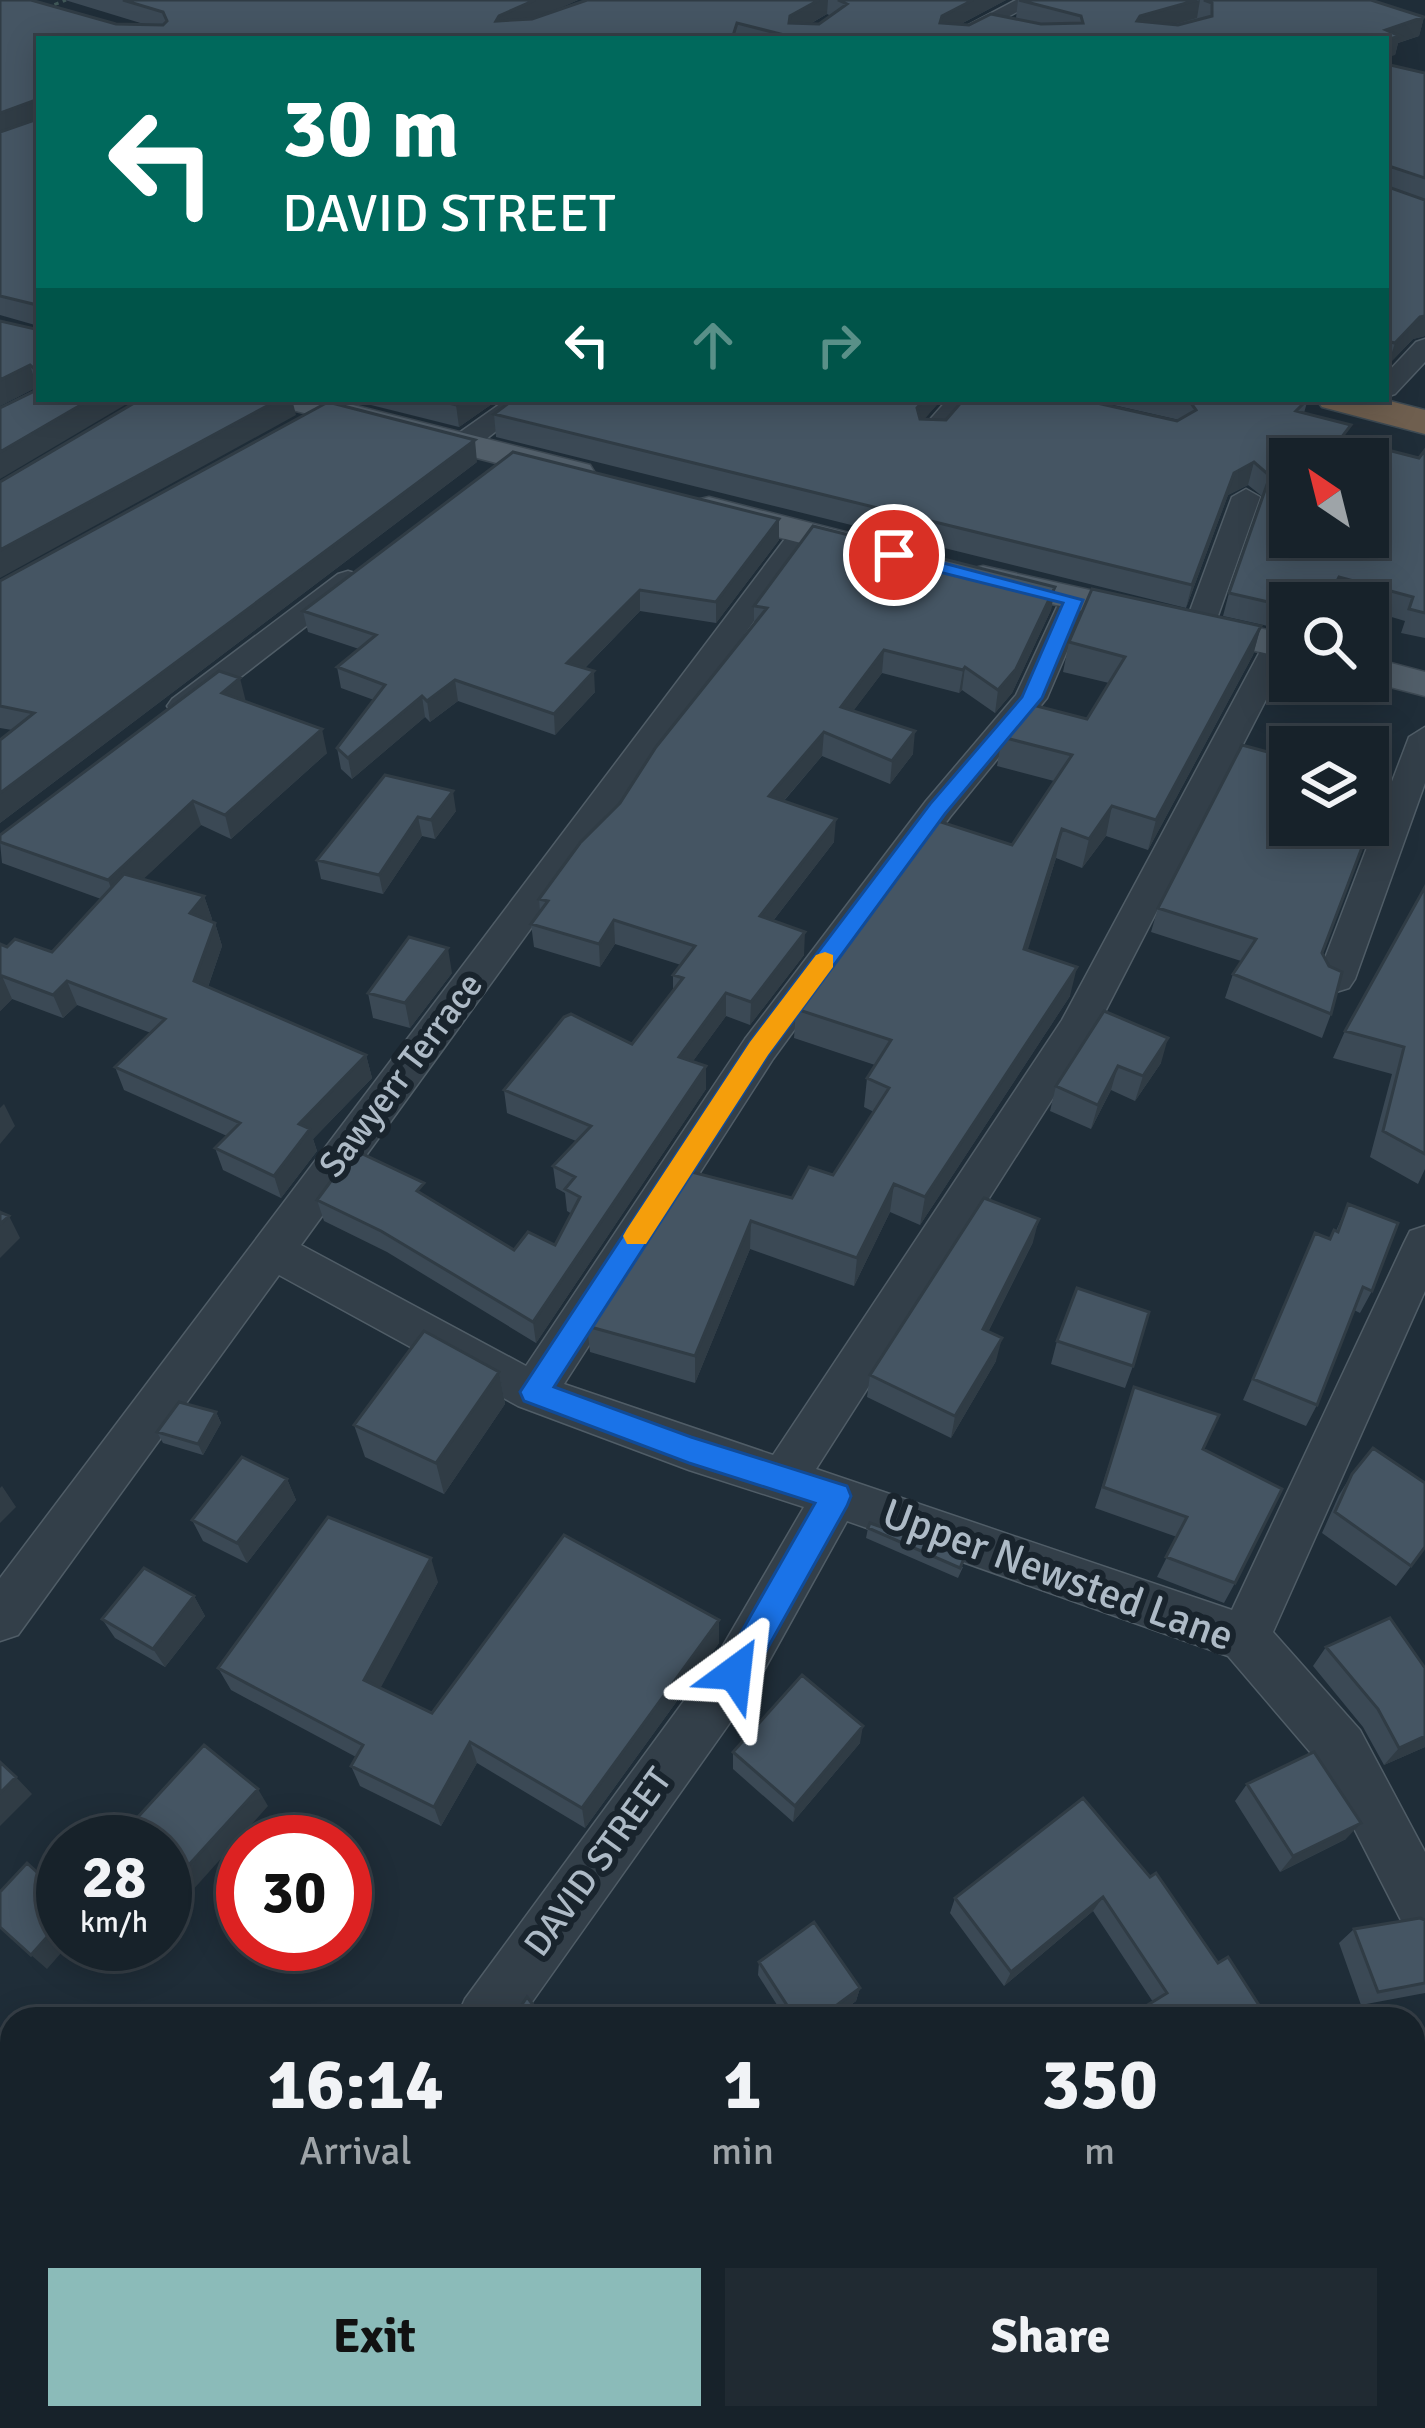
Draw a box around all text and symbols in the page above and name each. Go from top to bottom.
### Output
text: 30 m [282,77,459,181]
icon: left [84,84,240,240]
text: DAVID STREET [282,180,616,247]
icon: left [554,312,620,378]
icon: ahead [680,312,746,378]
icon: right [806,312,872,378]
north arrow [1269,438,1389,558]
map controls [1269,438,1389,846]
pin [843,504,945,606]
icon: arrive [861,522,927,588]
button: search [1269,582,1389,702]
button: layers [1269,726,1389,846]
street label: Sawyerr Terrace [309,964,493,1186]
street label: Upper Newsted Lane [876,1488,1240,1662]
position arrow [672,1610,798,1736]
street label: DAVID STREET [514,1759,682,1965]
speed limit sign: 30 [216,1815,372,1971]
text: 28 [82,1841,146,1915]
text: km/h [80,1904,148,1941]
text: 16:14 [267,2040,444,2129]
text: 1 [723,2040,762,2129]
text: 350 [1041,2040,1158,2129]
text: Arrival [299,2127,412,2175]
text: min [711,2127,774,2175]
text: m [1084,2127,1115,2175]
button: Exit [48,2268,701,2406]
button: Share [725,2268,1377,2406]

